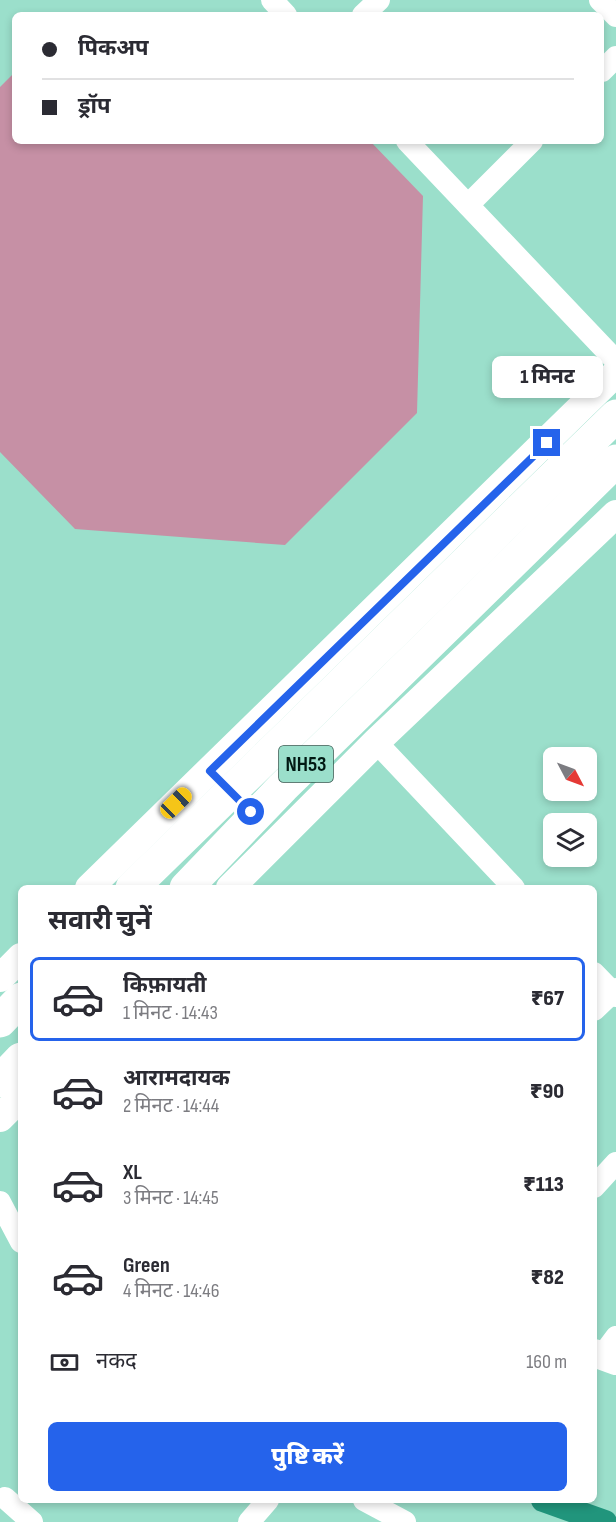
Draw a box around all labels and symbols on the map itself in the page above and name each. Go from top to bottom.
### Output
callout: 1 मिनट [492,356,602,398]
route end [533,429,560,456]
road number: NH53 [279,746,333,782]
north arrow [543,747,597,801]
car [157,784,195,822]
route start [237,798,264,825]

